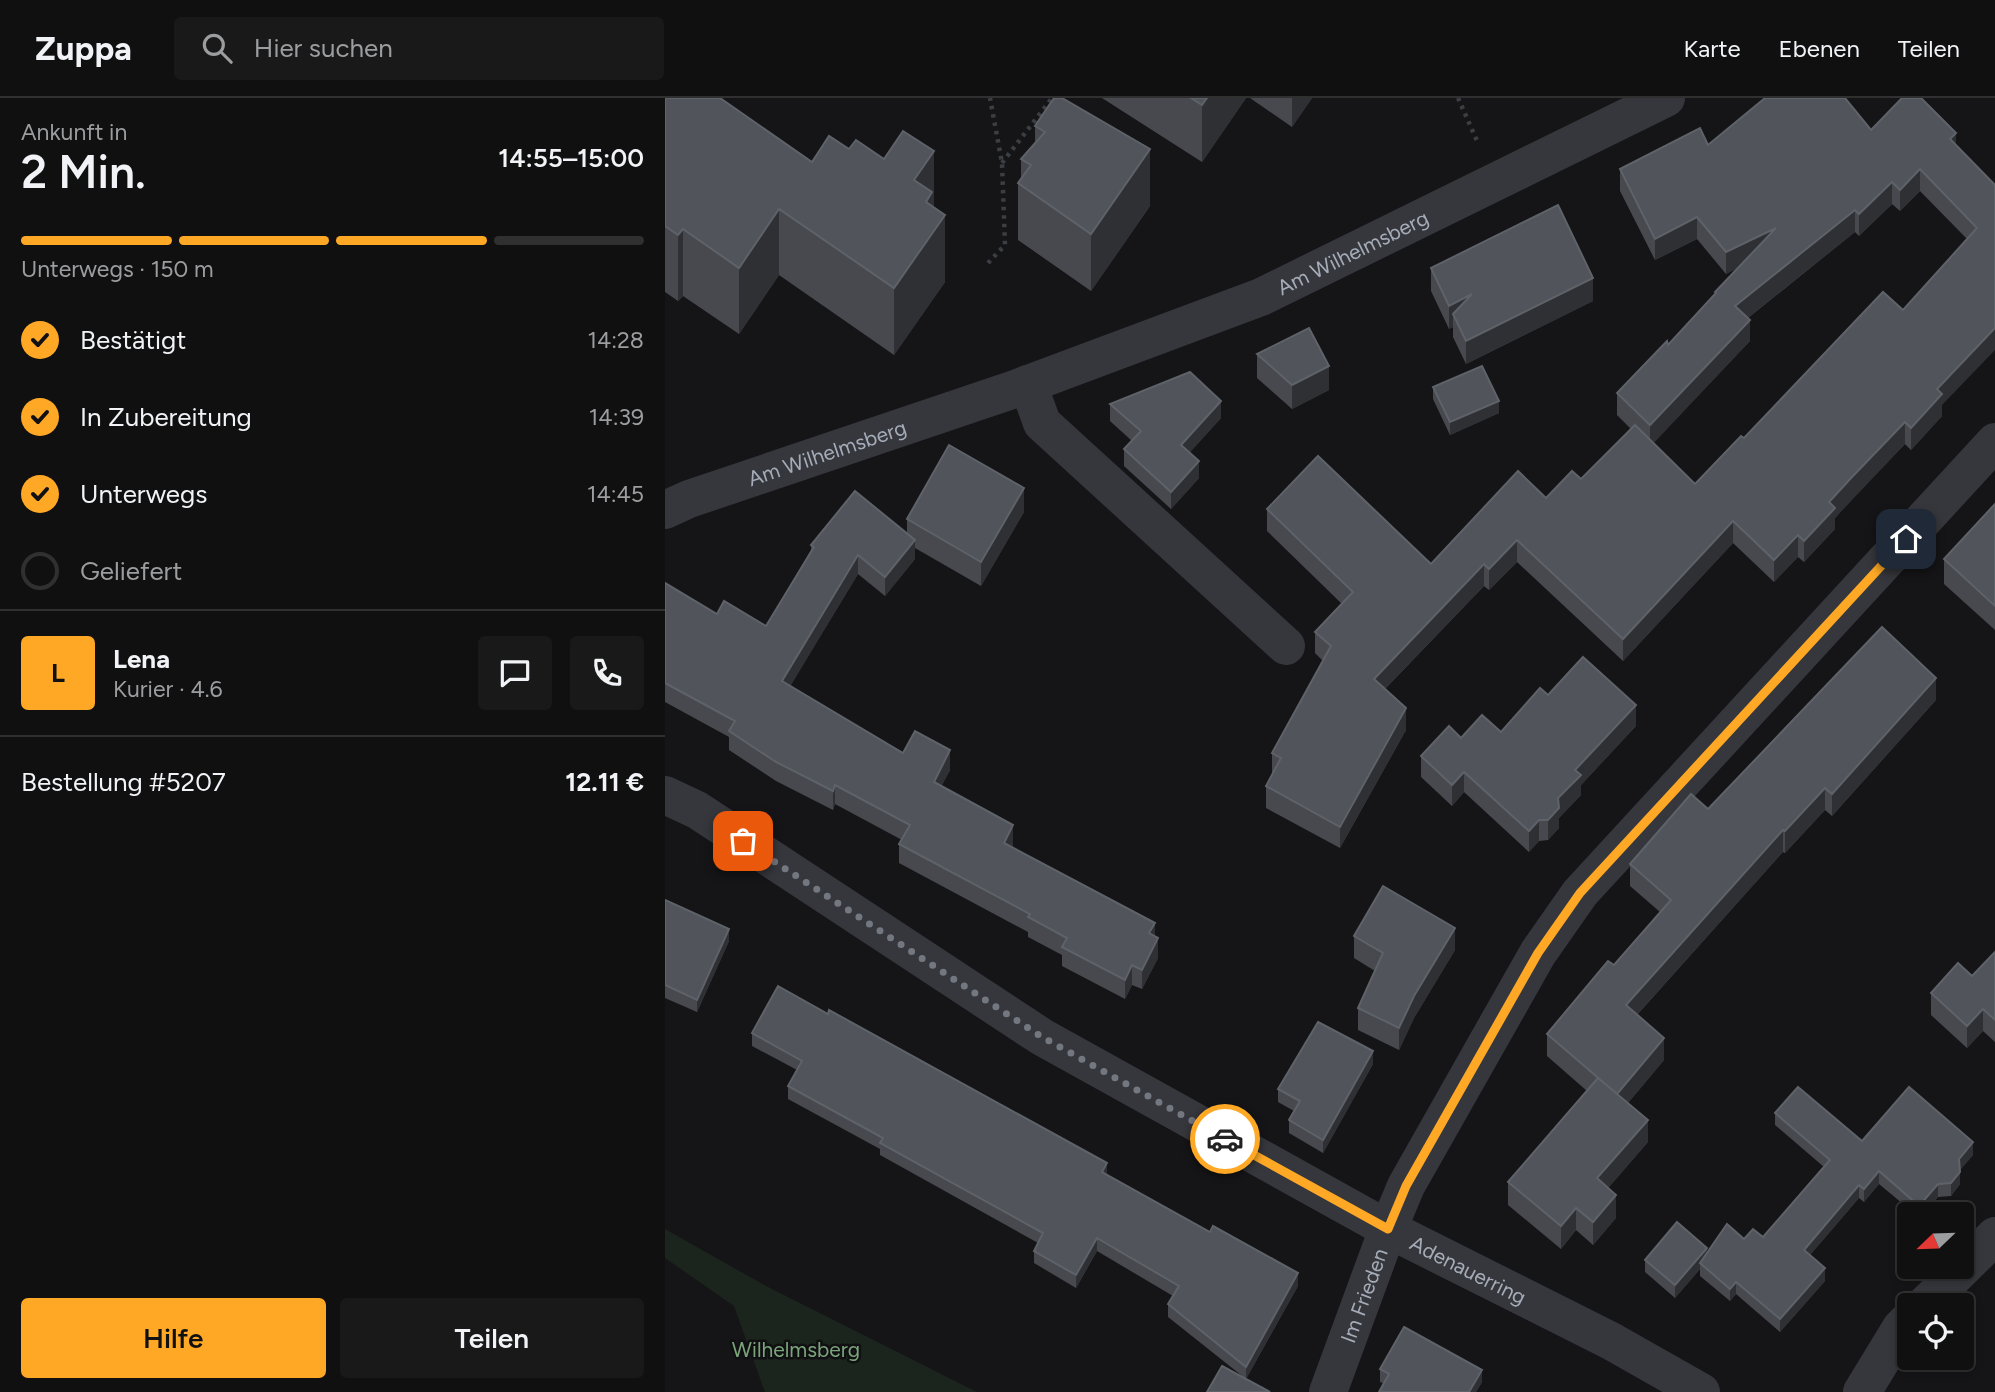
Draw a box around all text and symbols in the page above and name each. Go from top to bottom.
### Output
search box [174,17,664,80]
text: Zuppa [35,29,132,68]
icon: search [198,29,236,67]
text: Hier suchen [254,32,393,64]
text: Karte [1684,34,1741,63]
text: Ebenen [1779,34,1860,63]
text: Teilen [1898,34,1960,63]
text: Ankunft in [21,118,127,146]
text: 14:55–15:00 [498,142,644,174]
text: 2 Min. [21,144,146,200]
street label: Am Wilhelmsberg [1273,204,1432,300]
text: Unterwegs · 150 m [21,255,214,283]
icon: check [21,321,59,359]
text: Bestätigt [80,324,186,356]
text: 14:28 [587,326,644,354]
icon: check [21,398,59,436]
text: In Zubereitung [80,401,252,433]
text: 14:39 [589,403,644,431]
street label: Am Wilhelmsberg [744,414,909,491]
icon: check [21,475,59,513]
text: Unterwegs [80,478,207,510]
text: 14:45 [587,480,644,508]
pin [1876,509,1936,569]
icon: home [1887,520,1925,558]
text: Geliefert [80,555,182,587]
button: chat [478,636,552,710]
button: phone [570,636,644,710]
text: Lena [113,643,170,675]
text: L [51,657,65,689]
text: Kurier · 4.6 [113,675,223,703]
text: Bestellung #5207 [21,766,226,798]
text: 12.11 € [565,766,644,798]
pin [713,811,773,871]
icon: bag [724,822,762,860]
courier [1190,1104,1260,1174]
icon: car [1206,1120,1244,1158]
north arrow [1897,1202,1974,1279]
map controls [1897,1202,1974,1370]
street label: Adenauerring [1406,1230,1531,1309]
street label: Im Frieden [1335,1245,1392,1346]
button: locate [1897,1293,1974,1370]
button: Hilfe [21,1298,326,1378]
button: Teilen [340,1298,644,1378]
park label: Wilhelmsberg [732,1337,860,1362]

